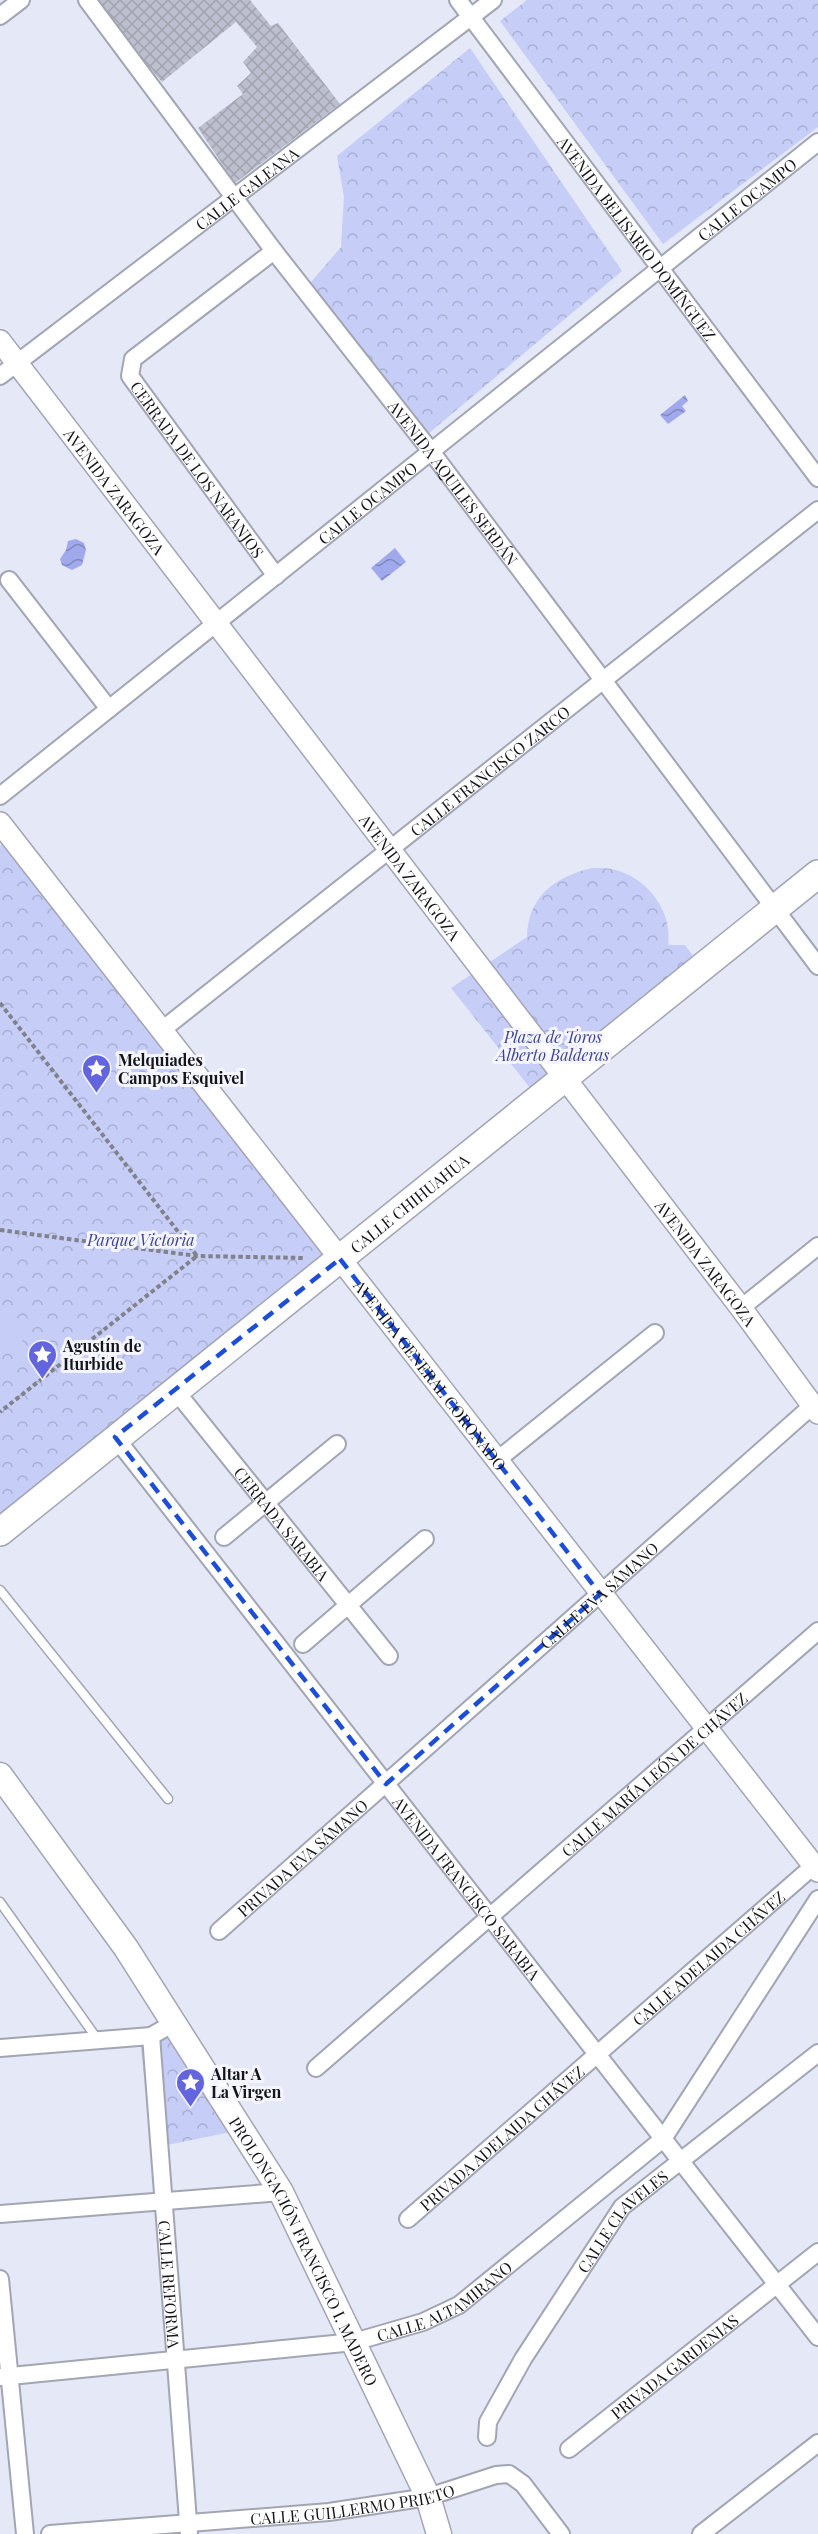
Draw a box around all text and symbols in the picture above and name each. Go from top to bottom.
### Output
street label: AVENIDA BELISARIO DOMÍNGUEZ [553,131,721,345]
street label: CALLE GALEANA [191,141,303,234]
street label: CALLE OCAMPO [693,153,801,245]
street label: CERRADA DE LOS NARANJOS [126,377,269,561]
street label: AVENIDA AQUILES SERDÁN [384,395,523,569]
street label: AVENIDA ZARAGOZA [59,423,171,559]
street label: CALLE OCAMPO [313,456,421,549]
street label: CALLE FRANCISCO ZARCO [405,700,574,840]
street label: AVENIDA ZARAGOZA [355,809,466,945]
park label: Plaza de Toros Alberto Balderas [495,1026,609,1065]
place label: Melquiades Campos Esquivel [118,1049,244,1088]
place icon: Melquiades Campos Esquivel [81,1052,113,1094]
street label: CALLE CHIHUAHUA [345,1148,474,1257]
street label: AVENIDA ZARAGOZA [651,1194,762,1331]
park label: Parque Victoria [86,1229,195,1250]
street label: AVENIDA GENERAL CORONADO [349,1275,512,1474]
place label: Agustín de Iturbide [62,1335,141,1374]
place icon: Agustín de Iturbide [26,1338,58,1380]
street label: CERRADA SARABIA [230,1462,335,1585]
street label: CALLE EVA SÁMANO [535,1537,662,1653]
street label: CALLE MARÍA LEÓN DE CHÁVEZ [556,1687,751,1861]
street label: AVENIDA FRANCISCO SARABIA [388,1791,546,1985]
street label: PRIVADA EVA SÁMANO [233,1794,372,1921]
street label: CALLE ADELAIDA CHÁVEZ [628,1886,789,2030]
street label: PRIVADA ADELAIDA CHÁVEZ [415,2060,588,2215]
place label: Altar A La Virgen [210,2063,281,2102]
place icon: Altar A La Virgen [174,2066,206,2108]
street label: PROLONGACIÓN FRANCISCO I. MADERO [225,2112,383,2389]
street label: CALLE CLAVELES [572,2165,672,2276]
street label: CALLE REFORMA [155,2219,185,2350]
street label: CALLE ALTAMIRANO [374,2256,516,2345]
street label: PRIVADA GARDENIAS [606,2309,742,2423]
street label: CALLE GUILLERMO PRIETO [249,2479,457,2529]

